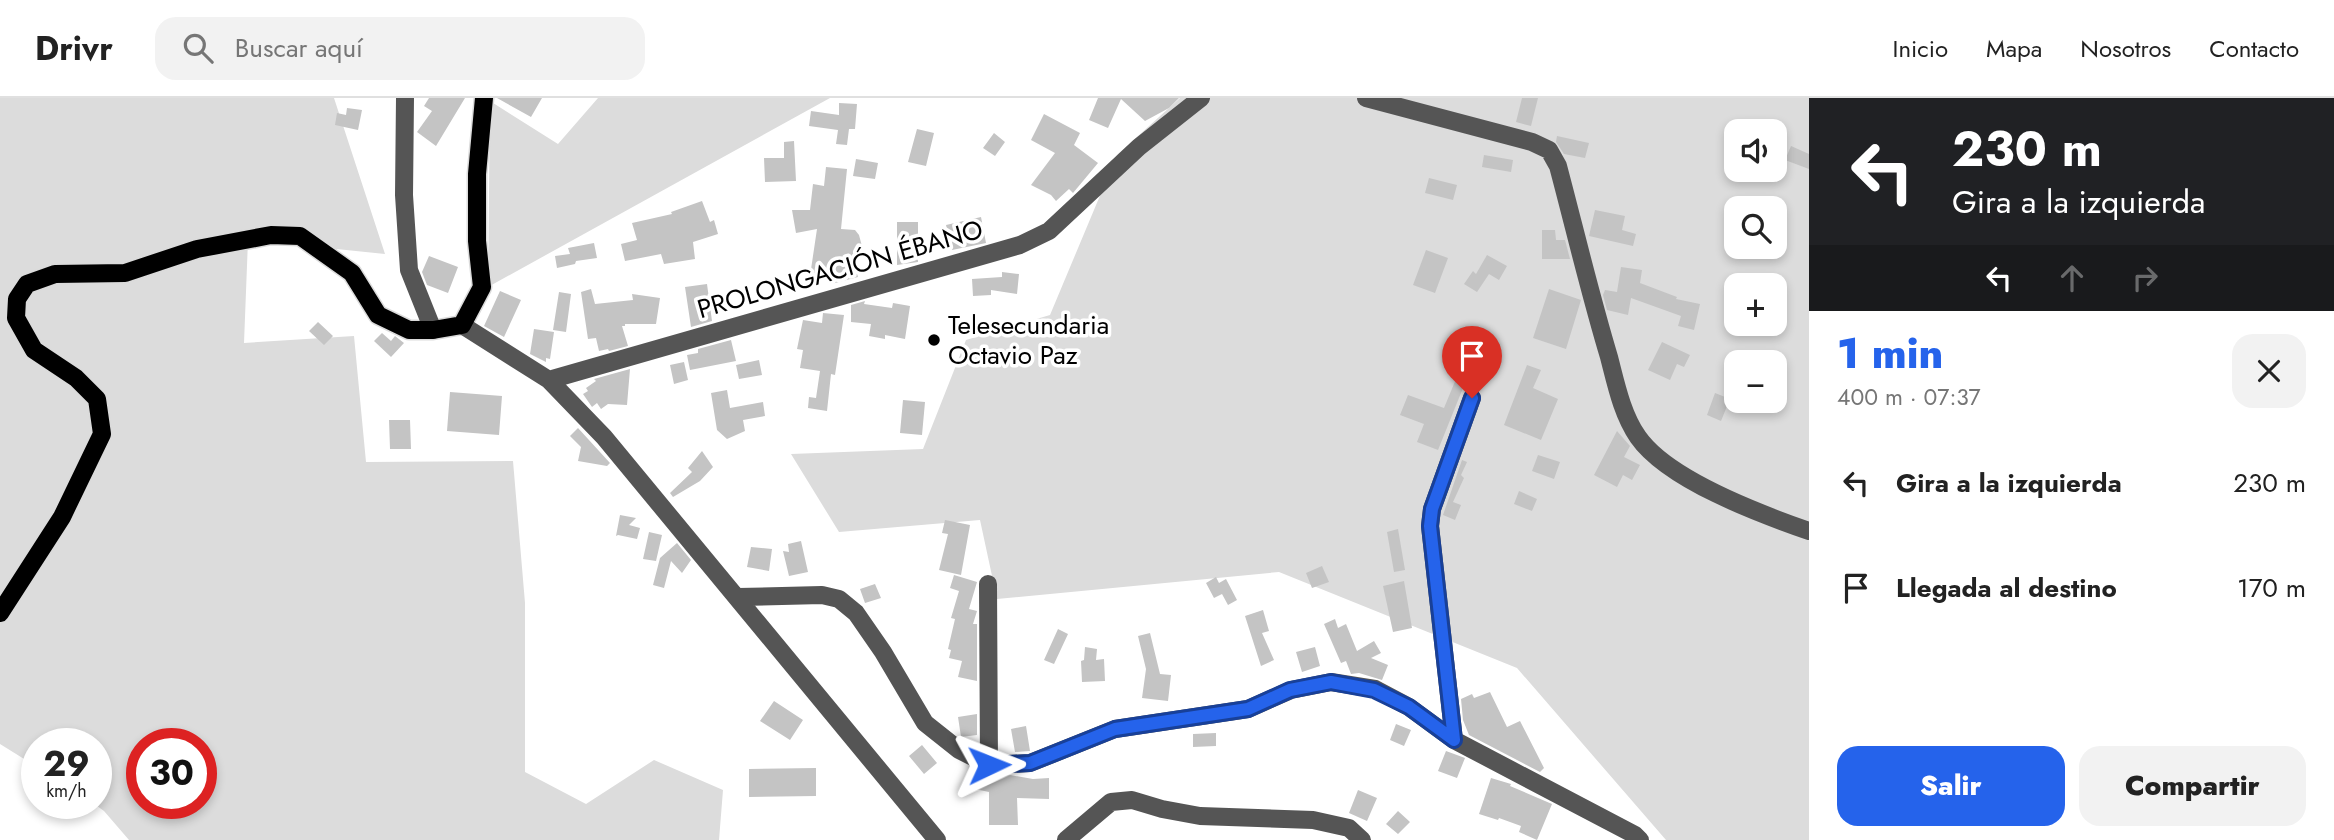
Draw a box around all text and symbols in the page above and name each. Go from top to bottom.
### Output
search box [155,17,645,80]
text: Drivr [35,25,113,72]
icon: search [179,29,217,67]
text: Buscar aquí [235,29,363,67]
text: Inicio [1893,31,1948,66]
text: Mapa [1986,31,2042,66]
text: Nosotros [2080,31,2171,66]
text: Contacto [2209,31,2299,66]
text: 230 m [1952,114,2102,184]
map controls [1724,119,1787,413]
button: sound [1724,119,1787,182]
icon: left [1837,126,1928,217]
text: Gira a la izquierda [1952,179,2205,225]
button: search [1724,196,1787,259]
street label: PROLONGACIÓN ÉBANO [693,210,987,328]
icon: left [1980,259,2018,297]
icon: ahead [2053,259,2091,297]
icon: right [2126,259,2164,297]
button: + [1724,273,1787,336]
place label: Telesecundaria Octavio Paz [948,306,1109,374]
text: 1 min [1837,323,1943,384]
pin [1442,326,1502,398]
marker: Telesecundaria Octavio Paz [926,332,942,348]
button: close [2232,334,2306,408]
icon: arrive [1453,337,1491,375]
button: − [1724,350,1787,413]
text: 400 m · 07:37 [1837,380,1981,414]
icon: left [1837,464,1875,502]
text: Gira a la izquierda [1896,464,2122,502]
text: 230 m [2233,464,2306,502]
icon: arrive [1837,569,1875,607]
text: Llegada al destino [1896,569,2117,607]
text: 170 m [2237,569,2306,607]
speed limit sign: 30 [126,728,217,819]
position arrow [952,728,1026,802]
text: 29 [43,739,90,789]
button: Salir [1837,746,2065,826]
button: Compartir [2079,746,2306,826]
text: km/h [46,778,87,804]

